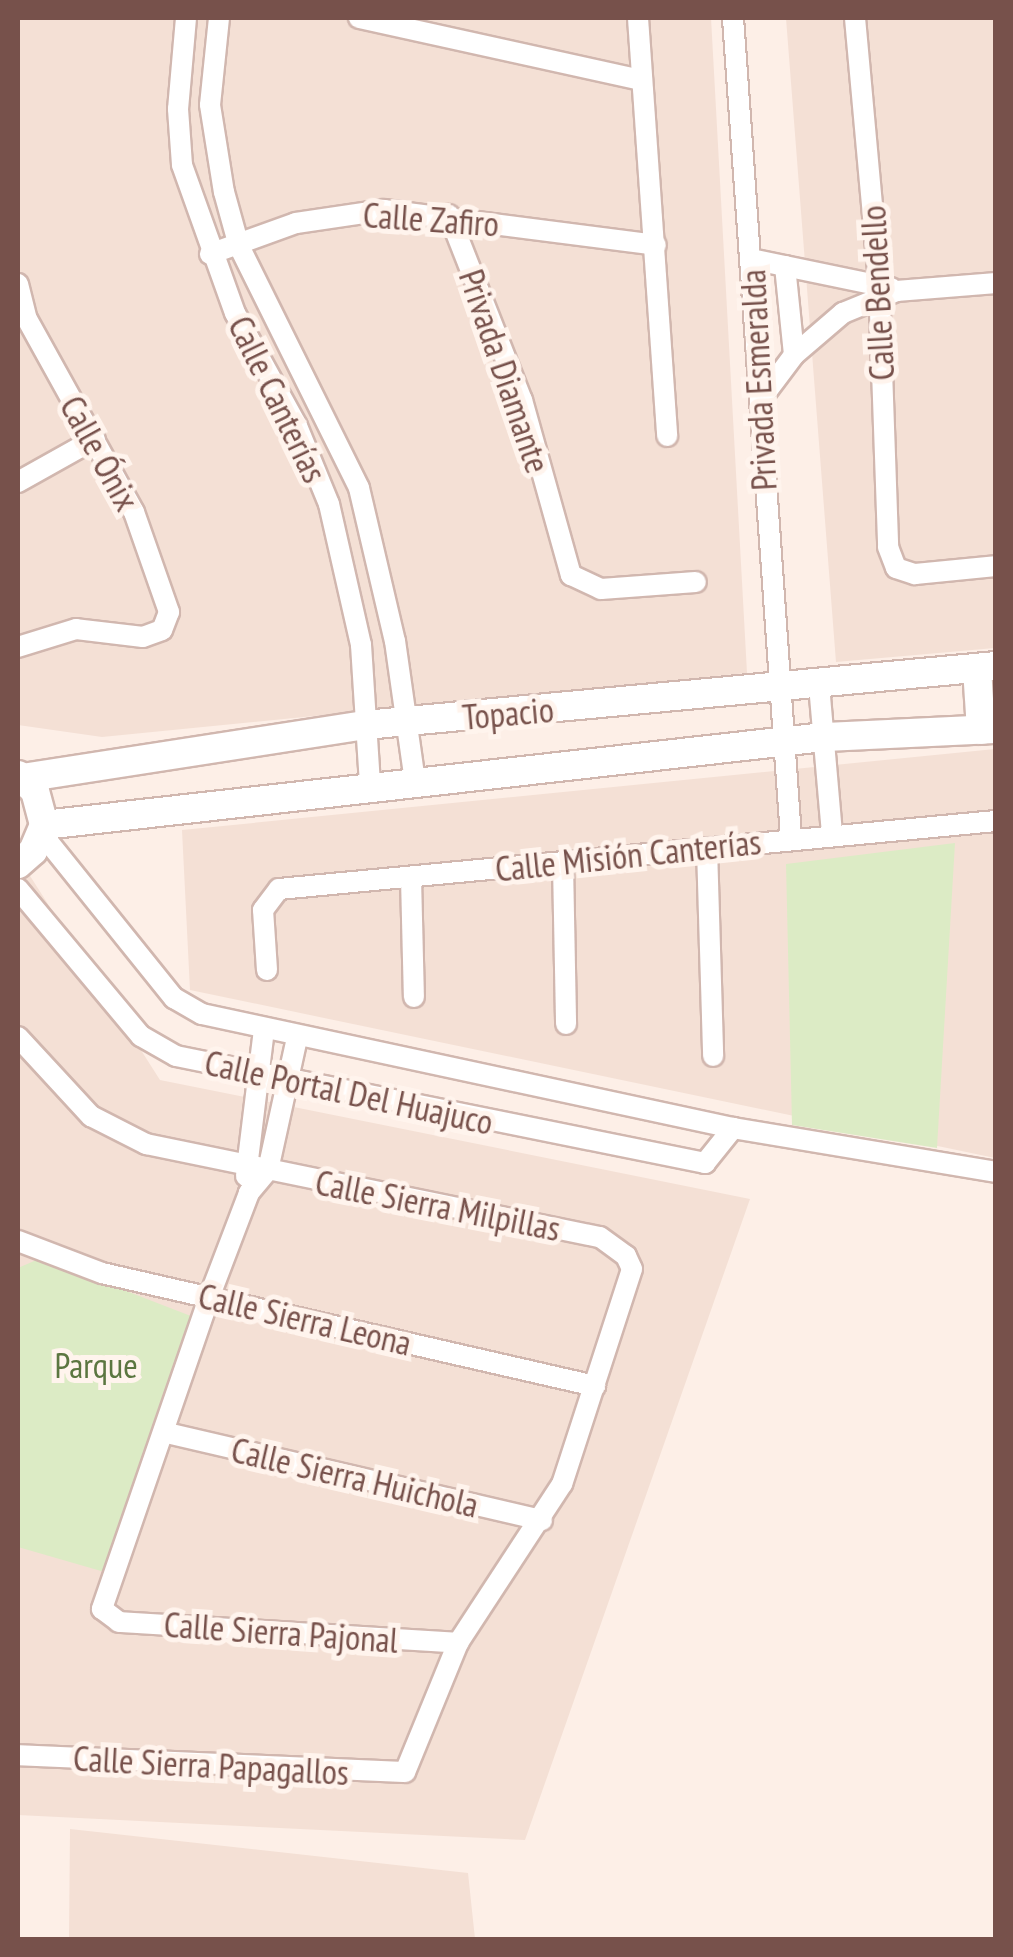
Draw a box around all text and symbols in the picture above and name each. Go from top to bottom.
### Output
street label: Calle Zafiro [361,193,501,245]
street label: Calle Bendello [851,204,903,382]
street label: Privada Diamante [451,264,559,478]
street label: Privada Esmeralda [731,268,785,492]
street label: Calle Canterías [220,309,336,489]
street label: Calle Ónix [51,388,149,518]
street label: Topacio [461,688,555,738]
street label: Calle Misión Canterías [493,820,763,890]
street label: Calle Portal Del Huajuco [201,1041,497,1143]
street label: Calle Sierra Milpillas [312,1161,564,1249]
street label: Calle Sierra Leona [195,1274,415,1364]
park label: Parque [54,1344,138,1386]
street label: Calle Sierra Huichola [227,1428,483,1526]
street label: Calle Sierra Pajonal [163,1603,399,1661]
street label: Calle Sierra Papagallos [72,1737,350,1793]

